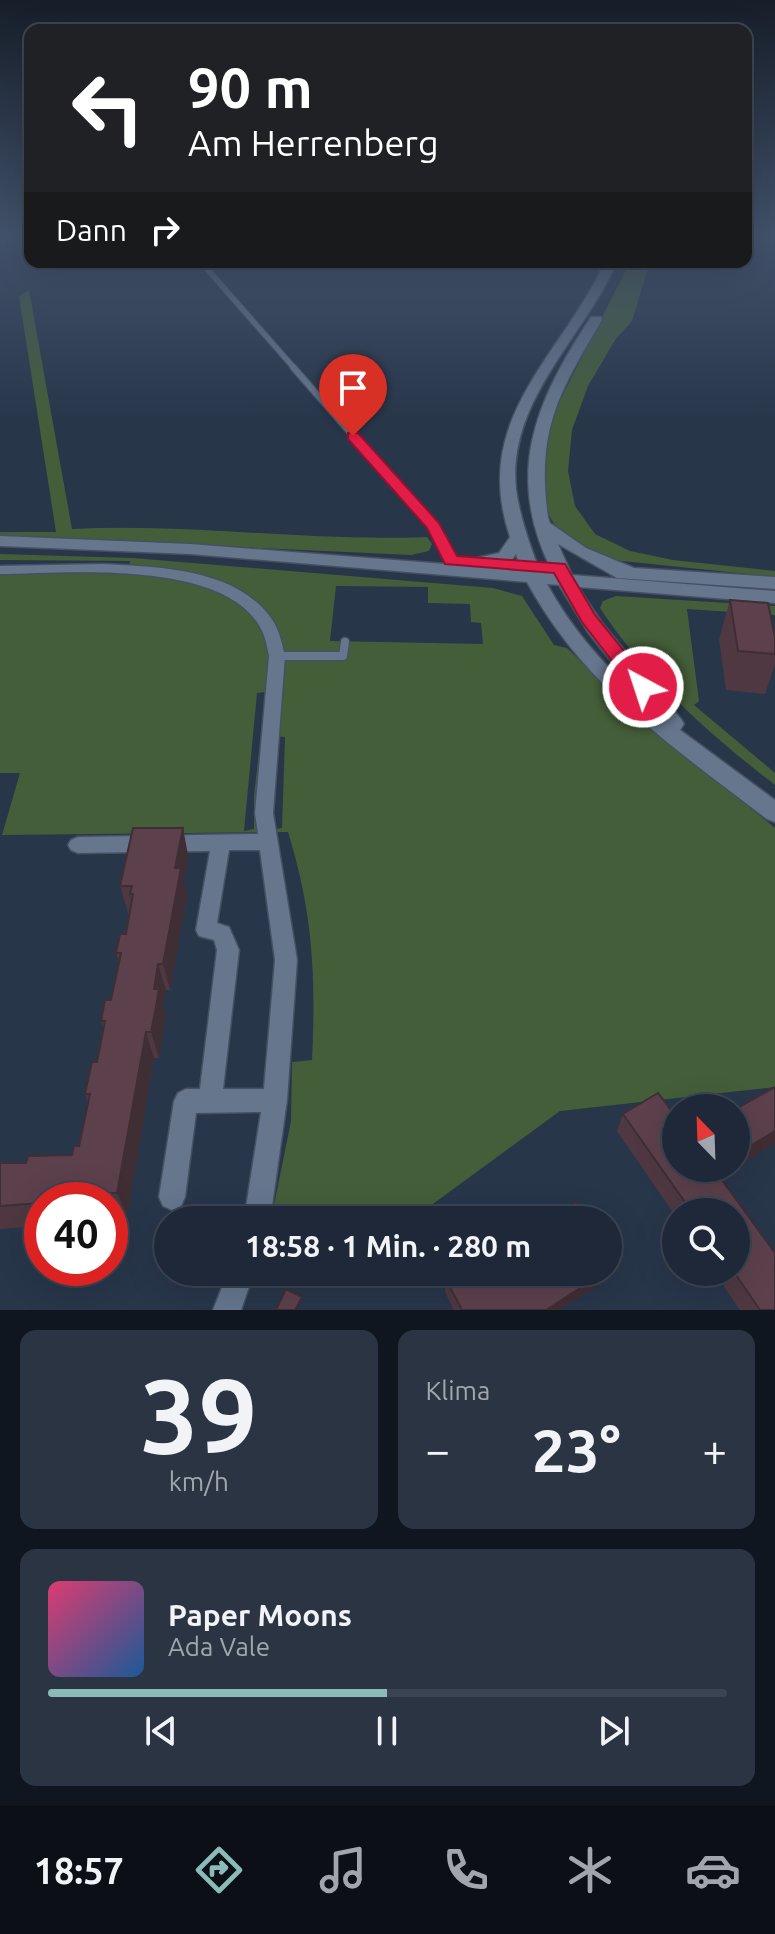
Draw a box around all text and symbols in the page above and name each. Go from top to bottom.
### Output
icon: left [56,56,160,160]
text: 90 m [188,56,313,119]
text: Am Herrenberg [188,122,439,163]
icon: right [143,208,187,252]
text: Dann [56,213,127,247]
pin [319,354,387,436]
icon: arrive [331,366,375,410]
position arrow [601,645,685,729]
north arrow [662,1094,750,1182]
map controls [662,1094,750,1286]
speed limit sign: 40 [24,1182,128,1286]
button: search [662,1198,750,1286]
text: 18:58 · 1 Min. · 280 m [245,1229,531,1263]
text: 39 [140,1356,257,1473]
text: Klima [426,1376,490,1405]
text: 23° [532,1416,621,1483]
text: − [426,1425,450,1474]
text: + [702,1425,727,1474]
text: km/h [169,1467,229,1496]
text: Paper Moons [168,1598,352,1632]
text: Ada Vale [168,1632,270,1661]
icon: previous [139,1709,183,1753]
icon: pause [365,1709,409,1753]
icon: next [592,1709,636,1753]
icon: directions [191,1842,247,1898]
icon: music [315,1842,371,1898]
icon: phone [438,1842,494,1898]
icon: climate [562,1842,618,1898]
icon: car [685,1842,741,1898]
text: 18:57 [34,1850,124,1891]

